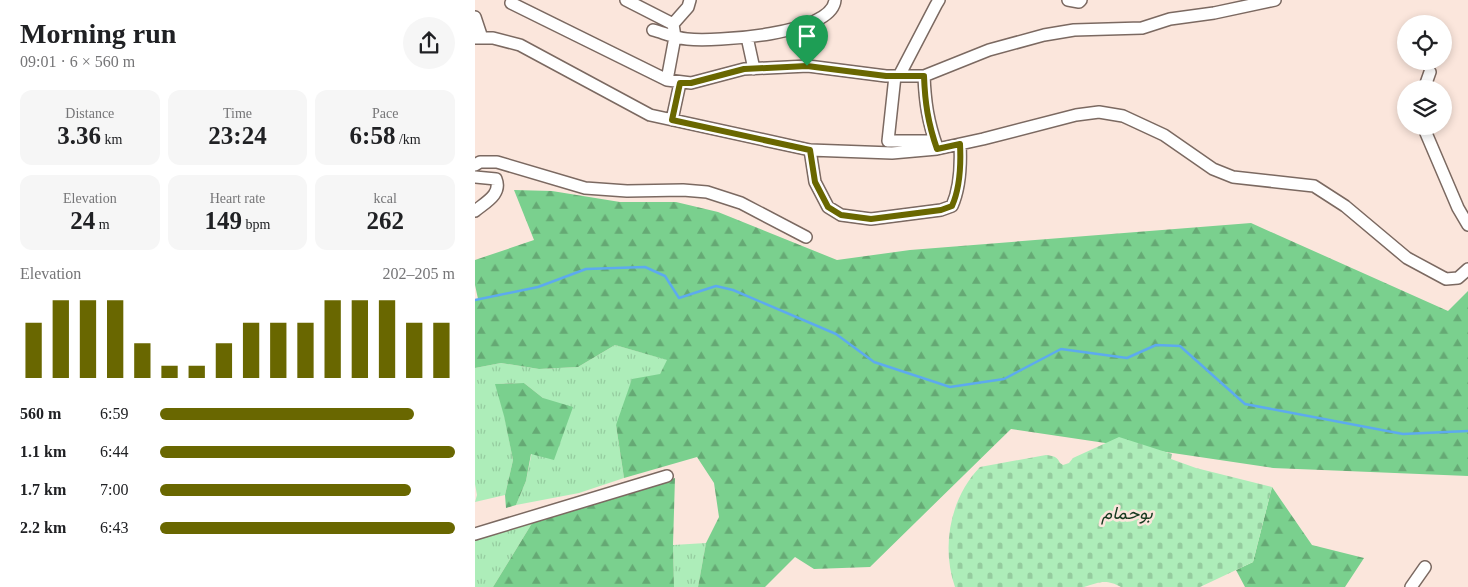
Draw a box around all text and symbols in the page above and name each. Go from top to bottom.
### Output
pin [786,15,828,66]
map controls [1397,15,1452,135]
button: locate [1397,15,1452,70]
button: share [403,17,455,69]
text: Morning run [20,18,176,49]
icon: arrive [793,22,821,50]
text: 09:01 · 6 × 560 m [20,53,135,70]
button: layers [1397,80,1452,135]
text: Distance [65,106,114,121]
text: Time [223,106,252,121]
text: Pace [372,106,398,121]
text: 3.36 [57,122,101,149]
text: 23:24 [208,122,267,149]
text: 6:58 [350,122,395,149]
text: km [101,132,122,147]
text: /km [395,132,421,147]
text: Elevation [63,191,117,206]
text: Heart rate [210,191,265,206]
text: kcal [374,191,397,206]
text: 24 [70,207,95,234]
text: 149 [205,207,242,234]
text: 262 [366,207,404,234]
text: m [95,217,110,232]
text: bpm [242,217,270,232]
text: Elevation [20,265,81,282]
text: 202–205 m [383,265,455,282]
text: 560 m [20,405,61,422]
text: 6:59 [100,405,128,422]
text: 1.1 km [20,443,66,460]
text: 6:44 [100,443,128,460]
text: 1.7 km [20,481,66,498]
text: 7:00 [100,481,128,498]
park label: بوحمام [1100,503,1153,525]
text: 2.2 km [20,519,66,536]
text: 6:43 [100,519,128,536]

